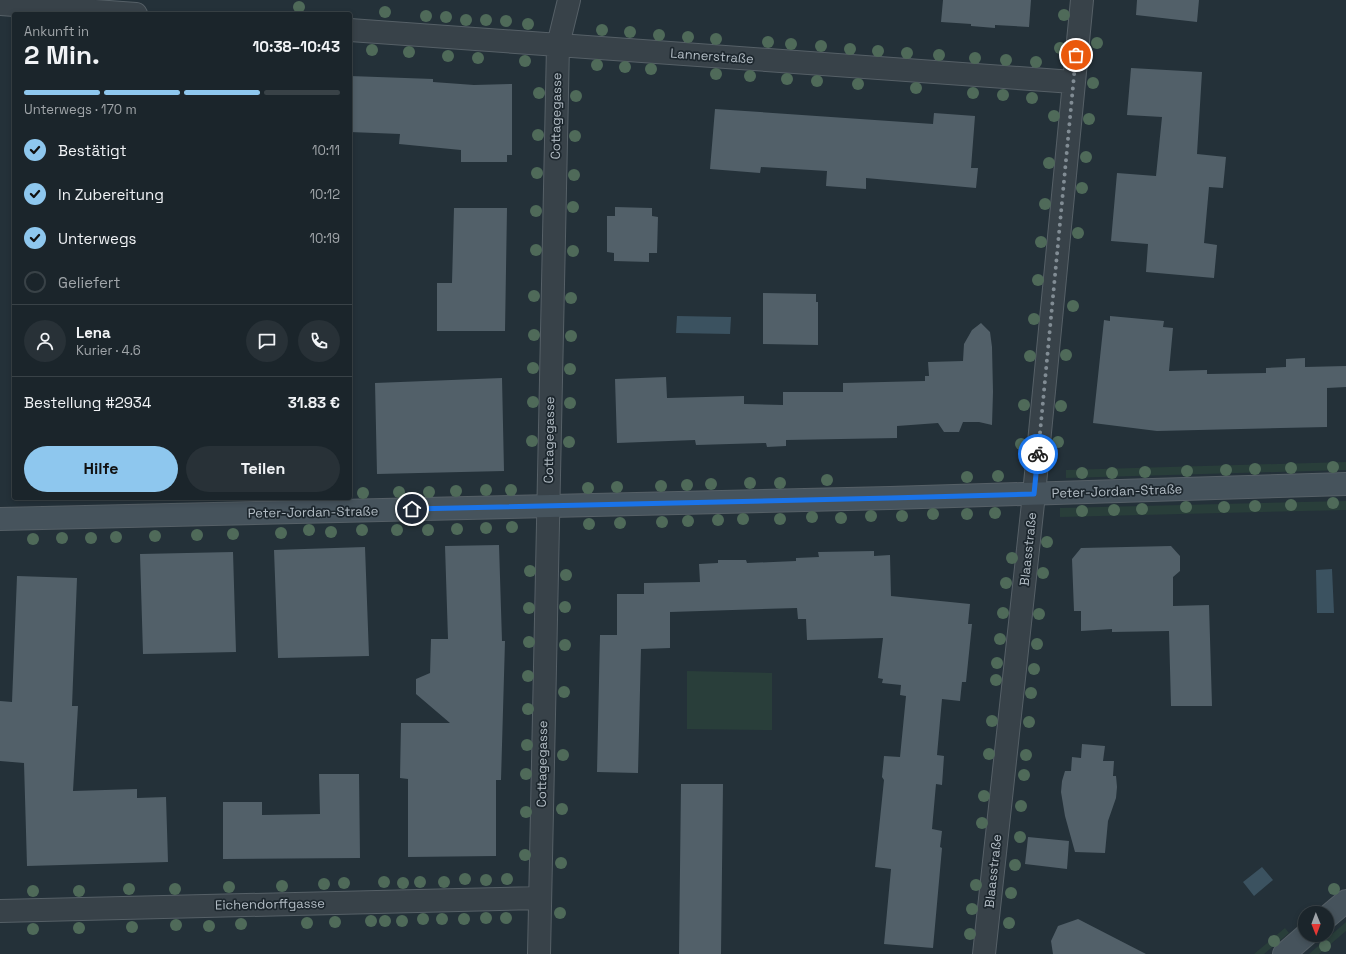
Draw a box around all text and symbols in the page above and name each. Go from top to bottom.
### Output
text: Ankunft in [24,23,89,40]
text: 10:38–10:43 [253,37,340,56]
text: 2 Min. [24,38,100,72]
pin [1059,38,1093,72]
icon: bag [1065,44,1087,66]
street label: Lannerstraße [670,45,754,67]
street label: Cottagegasse [547,72,565,160]
text: Unterwegs · 170 m [24,101,137,118]
icon: check [24,139,46,161]
text: Bestätigt [58,141,127,160]
text: 10:11 [312,142,340,159]
icon: check [24,183,46,205]
text: In Zubereitung [58,185,164,204]
text: 10:12 [310,186,340,203]
icon: check [24,227,46,249]
text: Unterwegs [58,229,136,248]
text: 10:19 [310,230,340,247]
text: Geliefert [58,273,120,292]
button: person [24,320,66,362]
button: chat [246,320,288,362]
button: phone [298,320,340,362]
text: Lena [76,323,111,342]
text: Kurier · 4.6 [76,342,141,359]
text: Bestellung #2934 [24,393,151,412]
text: 31.83 € [288,393,340,412]
street label: Cottagegasse [540,396,558,484]
courier [1018,434,1058,474]
icon: bike [1027,443,1049,465]
button: Hilfe [24,446,178,492]
button: Teilen [186,446,340,492]
street label: Peter-Jordan-Straße [1051,480,1183,502]
pin [395,492,429,526]
icon: home [401,498,423,520]
street label: Peter-Jordan-Straße [247,502,379,522]
street label: Blaasstraße [1016,511,1040,587]
street label: Cottagegasse [533,720,551,808]
street label: Blaasstraße [981,833,1005,909]
street label: Eichendorffgasse [215,895,325,913]
north arrow [1298,906,1334,942]
map controls [1298,906,1334,942]

